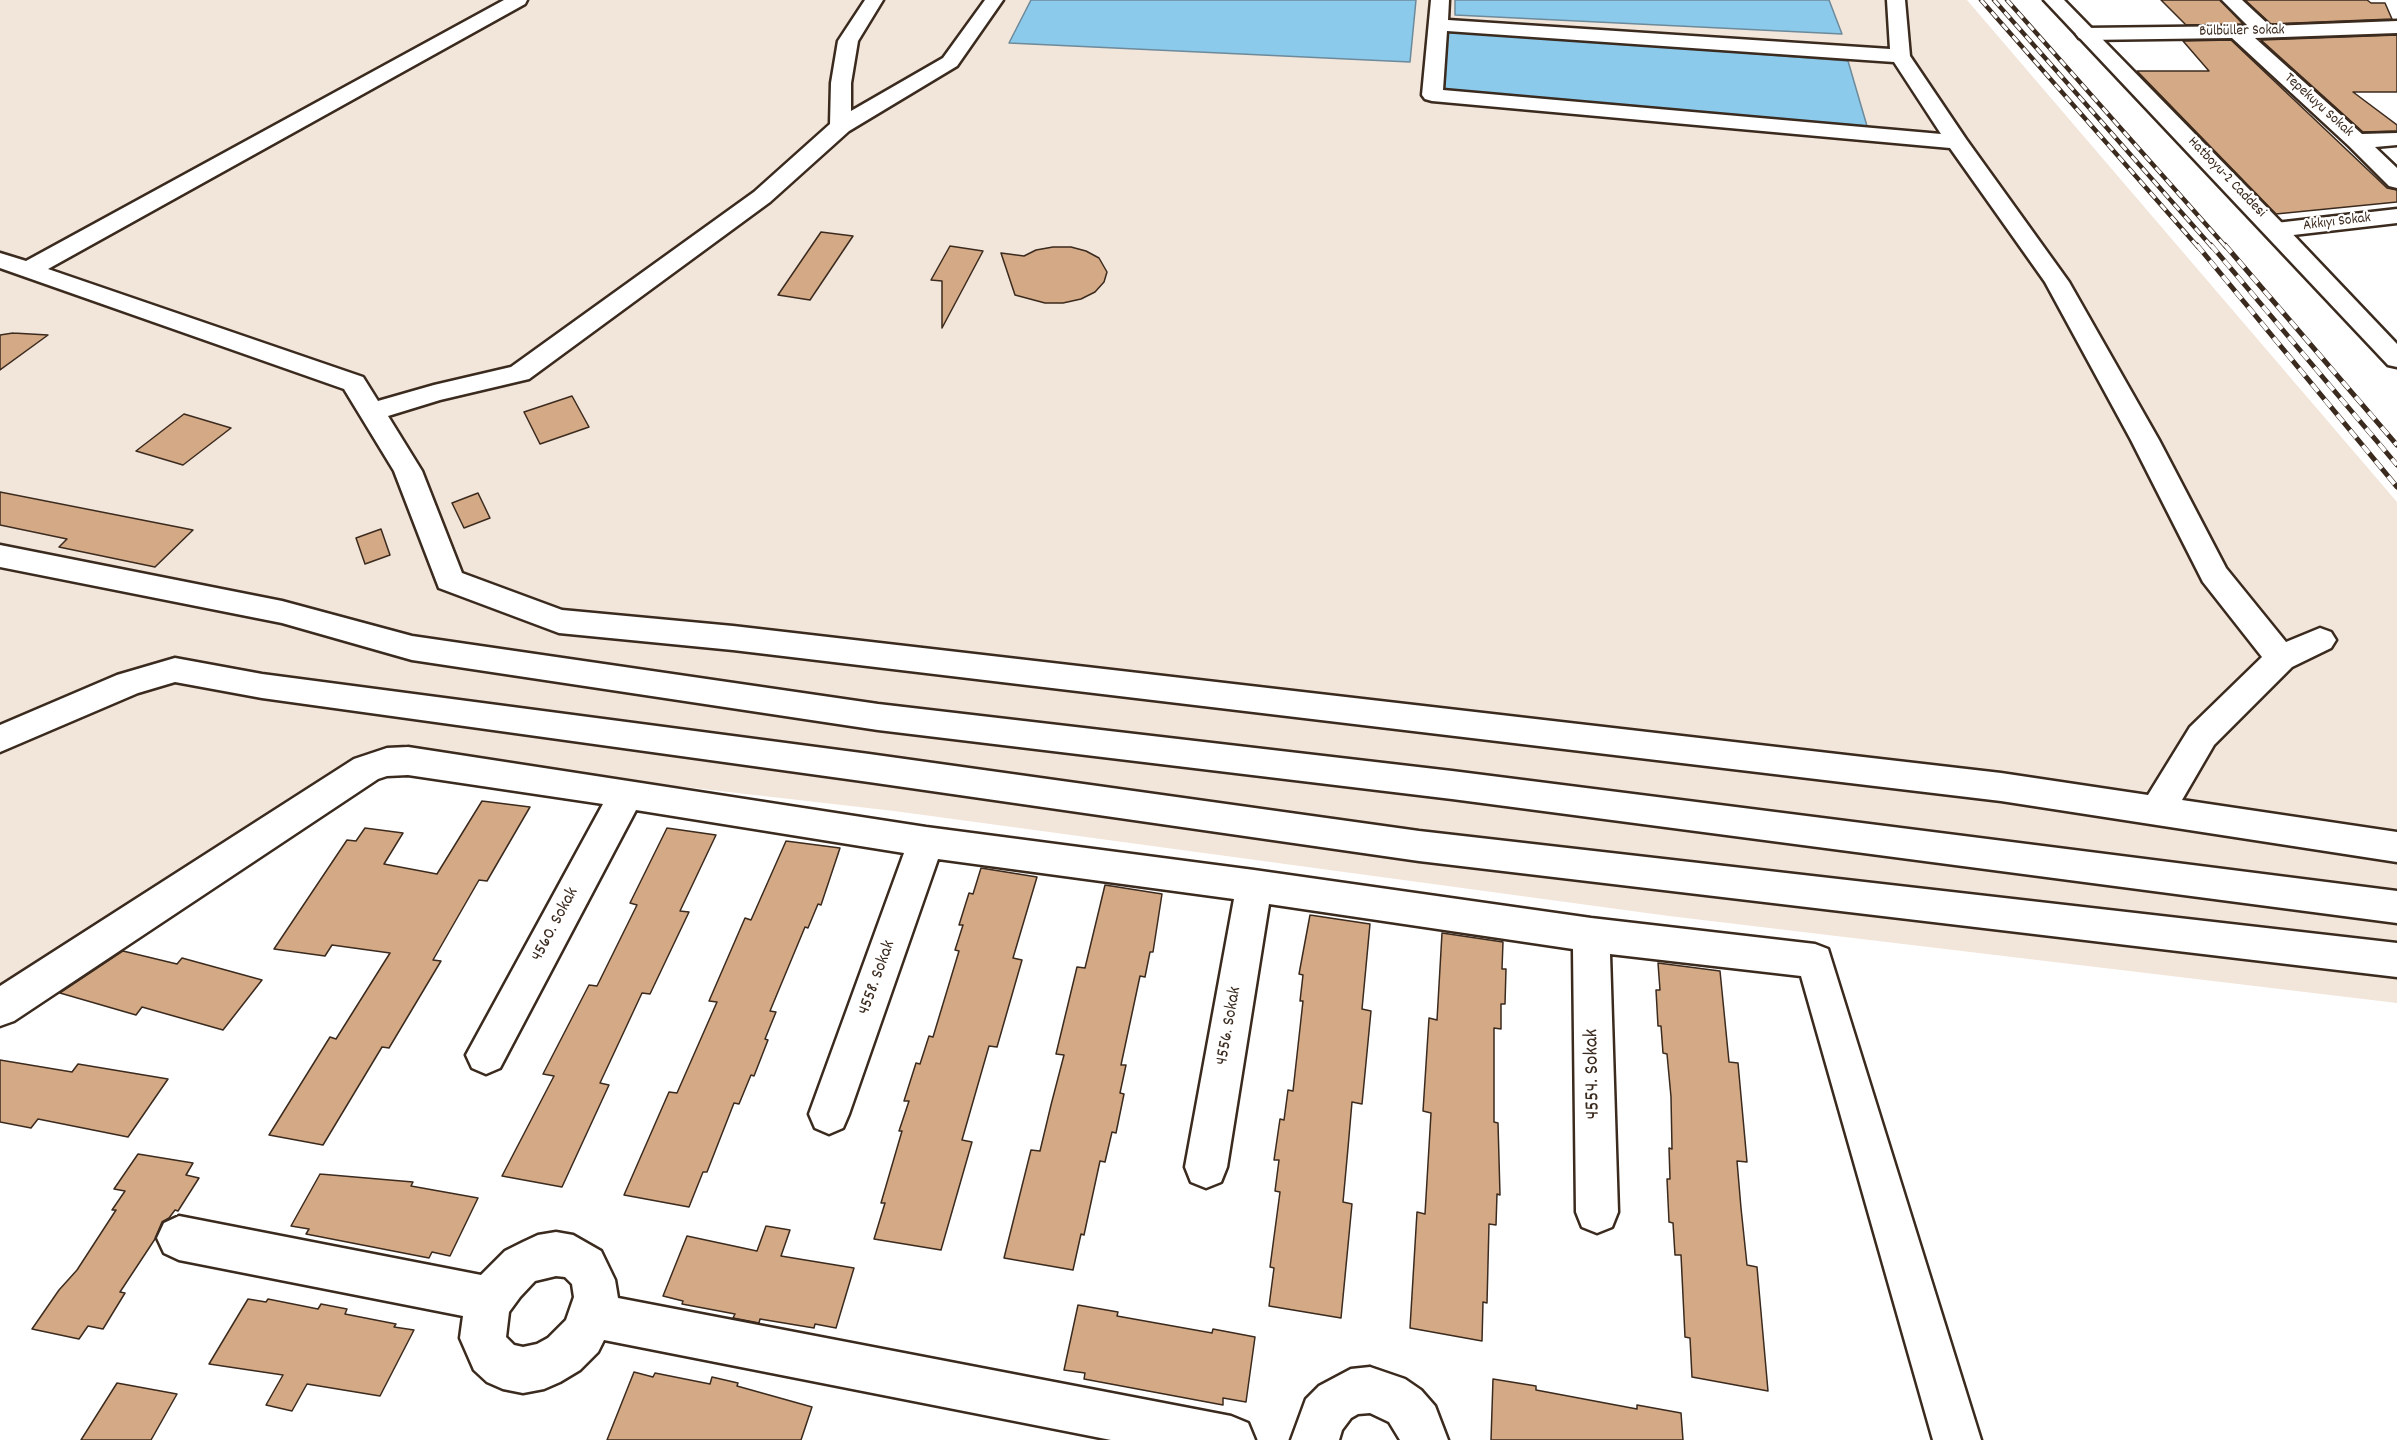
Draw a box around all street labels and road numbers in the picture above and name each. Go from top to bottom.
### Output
street label: Bülbüller Sokak [2199,22,2285,42]
street label: Tepekuyu Sokak [2280,70,2356,142]
street label: Hatboyu-2 Caddesi [2183,134,2269,222]
street label: Akkıyı Sokak [2302,210,2372,236]
street label: 4560. Sokak [528,884,584,966]
street label: 4558. Sokak [855,938,901,1018]
street label: 4556. Sokak [1212,985,1248,1067]
street label: 4554. Sokak [1581,1028,1607,1120]

